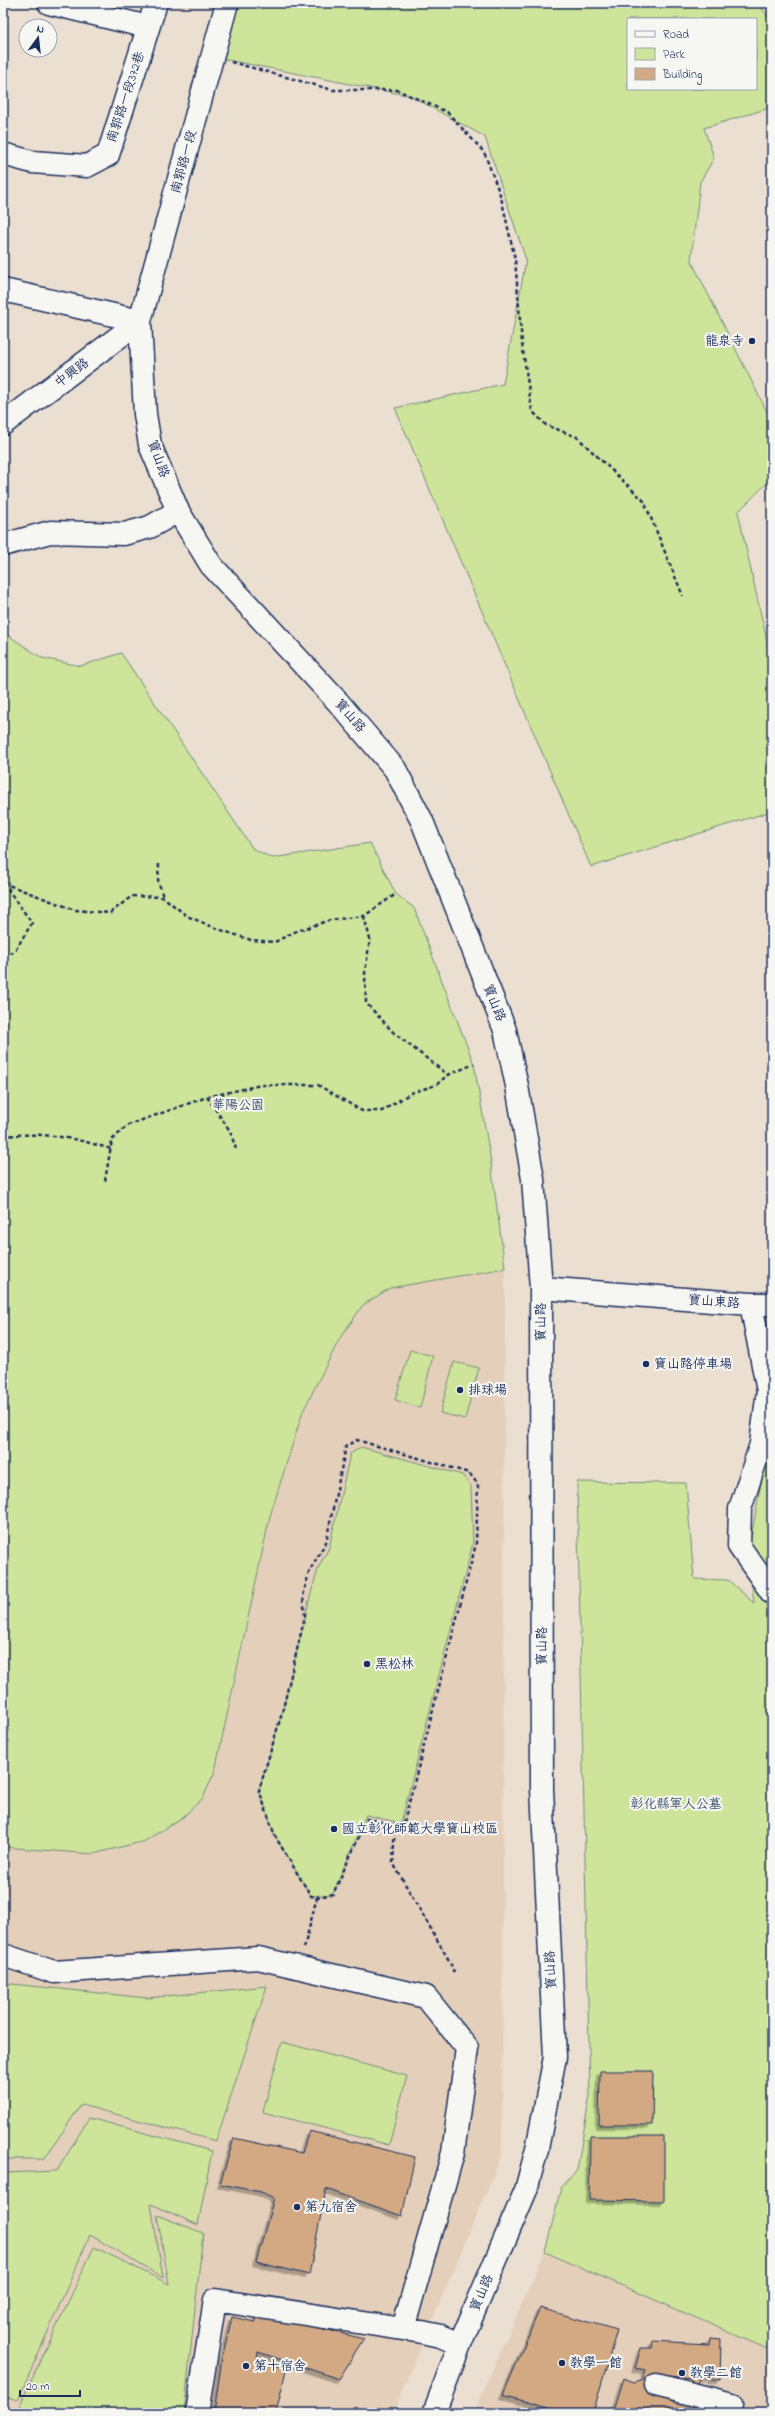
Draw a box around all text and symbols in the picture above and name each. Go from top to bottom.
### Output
north arrow [18,18,58,58]
legend [627,18,757,90]
text: N [35,21,46,38]
text: Road [663,26,689,44]
text: Park [663,46,685,64]
street label: 南郭路一段372巷 [102,49,150,145]
text: Building [662,66,702,85]
street label: 南郭路一段 [166,128,202,196]
place label: 龍泉寺 [705,332,744,351]
marker: 龍泉寺 [747,336,757,346]
street label: 中興路 [51,354,93,392]
street label: 寶山路 [142,437,174,481]
street label: 寶山路 [330,695,370,737]
street label: 寶山路 [478,981,510,1025]
park label: 華陽公園 [212,1096,264,1115]
street label: 寶山東路 [687,1291,741,1313]
street label: 寶山路 [532,1302,551,1342]
place label: 寶山路停車場 [654,1355,732,1374]
marker: 寶山路停車場 [641,1359,651,1369]
place label: 排球場 [468,1381,507,1400]
marker: 排球場 [455,1385,465,1395]
street label: 寶山路 [533,1626,552,1666]
place label: 黑松林 [375,1655,414,1674]
marker: 黑松林 [362,1659,372,1669]
park label: 彰化縣軍人公墓 [630,1795,722,1814]
place label: 國立彰化師範大學寶山校區 [342,1820,498,1839]
marker: 國立彰化師範大學寶山校區 [329,1824,339,1834]
street label: 寶山路 [540,1950,562,1990]
place label: 第九宿舍 [305,2198,357,2217]
marker: 第九宿舍 [292,2202,302,2212]
street label: 寶山路 [466,2271,498,2315]
place label: 教學一館 [570,2354,622,2373]
place label: 第十宿舍 [254,2357,306,2376]
marker: 教學一館 [557,2358,567,2368]
marker: 第十宿舍 [241,2361,251,2371]
place label: 教學二館 [690,2364,742,2383]
marker: 教學二館 [677,2368,687,2378]
scale bar [20,2372,80,2398]
text: 20 m [26,2378,49,2396]

